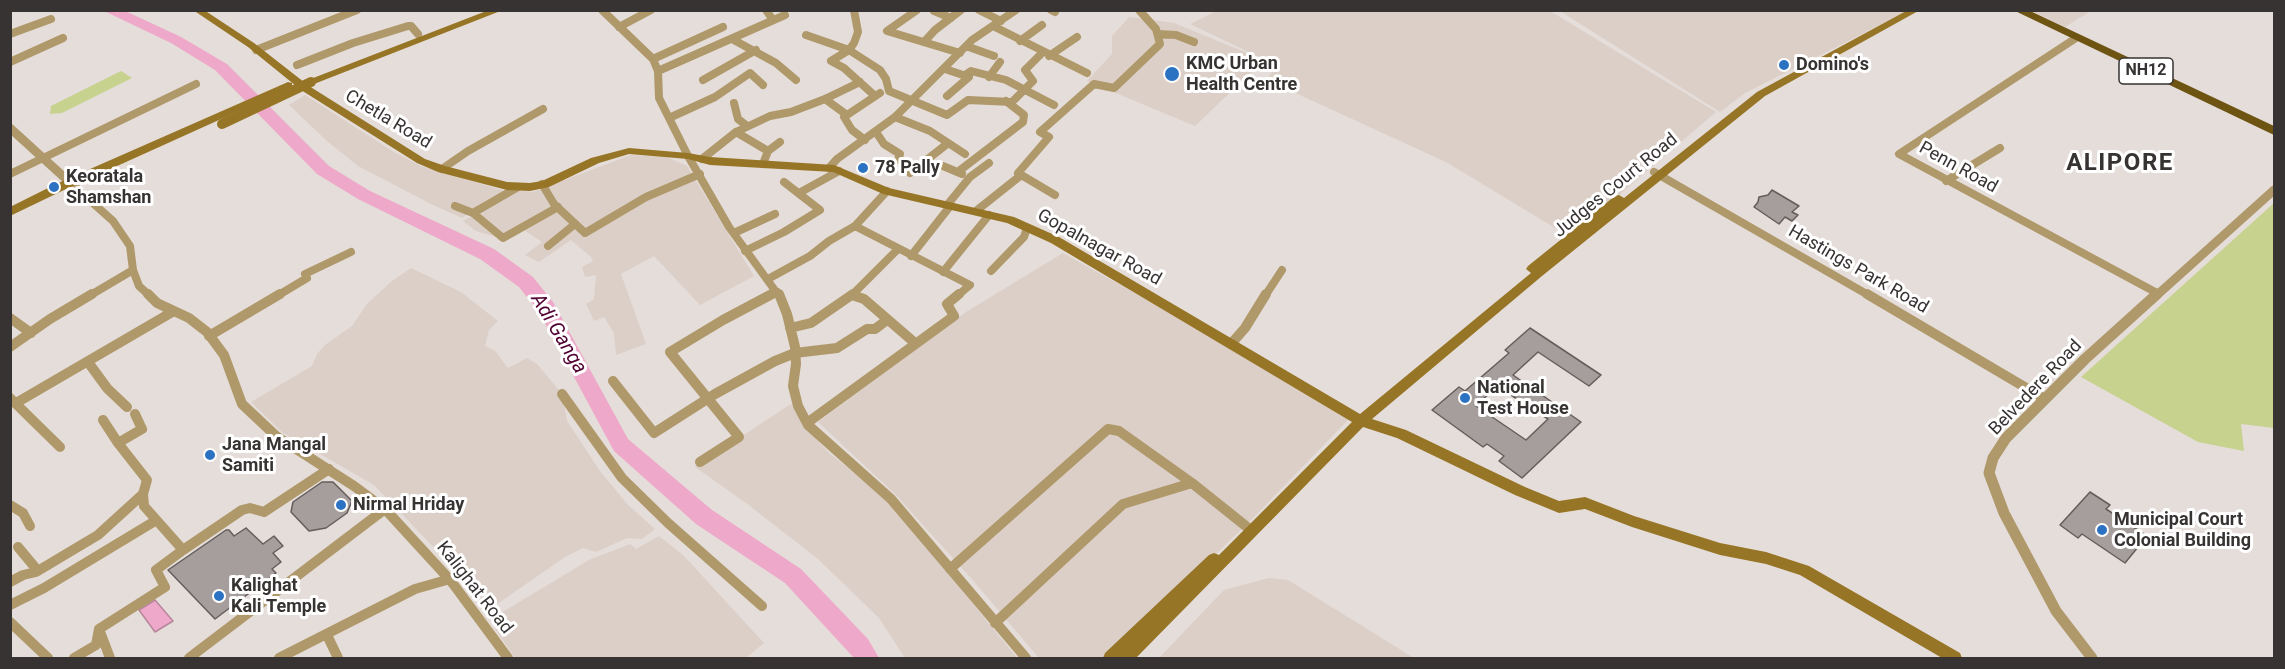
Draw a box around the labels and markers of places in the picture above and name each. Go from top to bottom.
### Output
place label: KMC Urban Health Centre [1186,53,1297,96]
place label: Domino's [1796,54,1869,76]
marker: Domino's [1777,58,1791,72]
marker: KMC Urban Health Centre [1163,65,1181,83]
place label: 78 Pally [875,157,940,179]
marker: 78 Pally [856,161,870,175]
place label: Keoratala Shamshan [66,166,151,208]
marker: Keoratala Shamshan [47,180,61,194]
place label: National Test House [1477,377,1569,420]
marker: National Test House [1458,391,1472,405]
place label: Jana Mangal Samiti [222,434,326,476]
marker: Jana Mangal Samiti [203,448,217,462]
place label: Nirmal Hriday [353,494,464,516]
marker: Nirmal Hriday [334,498,348,512]
place label: Municipal Court Colonial Building [2114,509,2251,552]
marker: Municipal Court Colonial Building [2095,523,2109,537]
place label: Kalighat Kali Temple [231,575,326,618]
marker: Kalighat Kali Temple [212,589,226,603]

